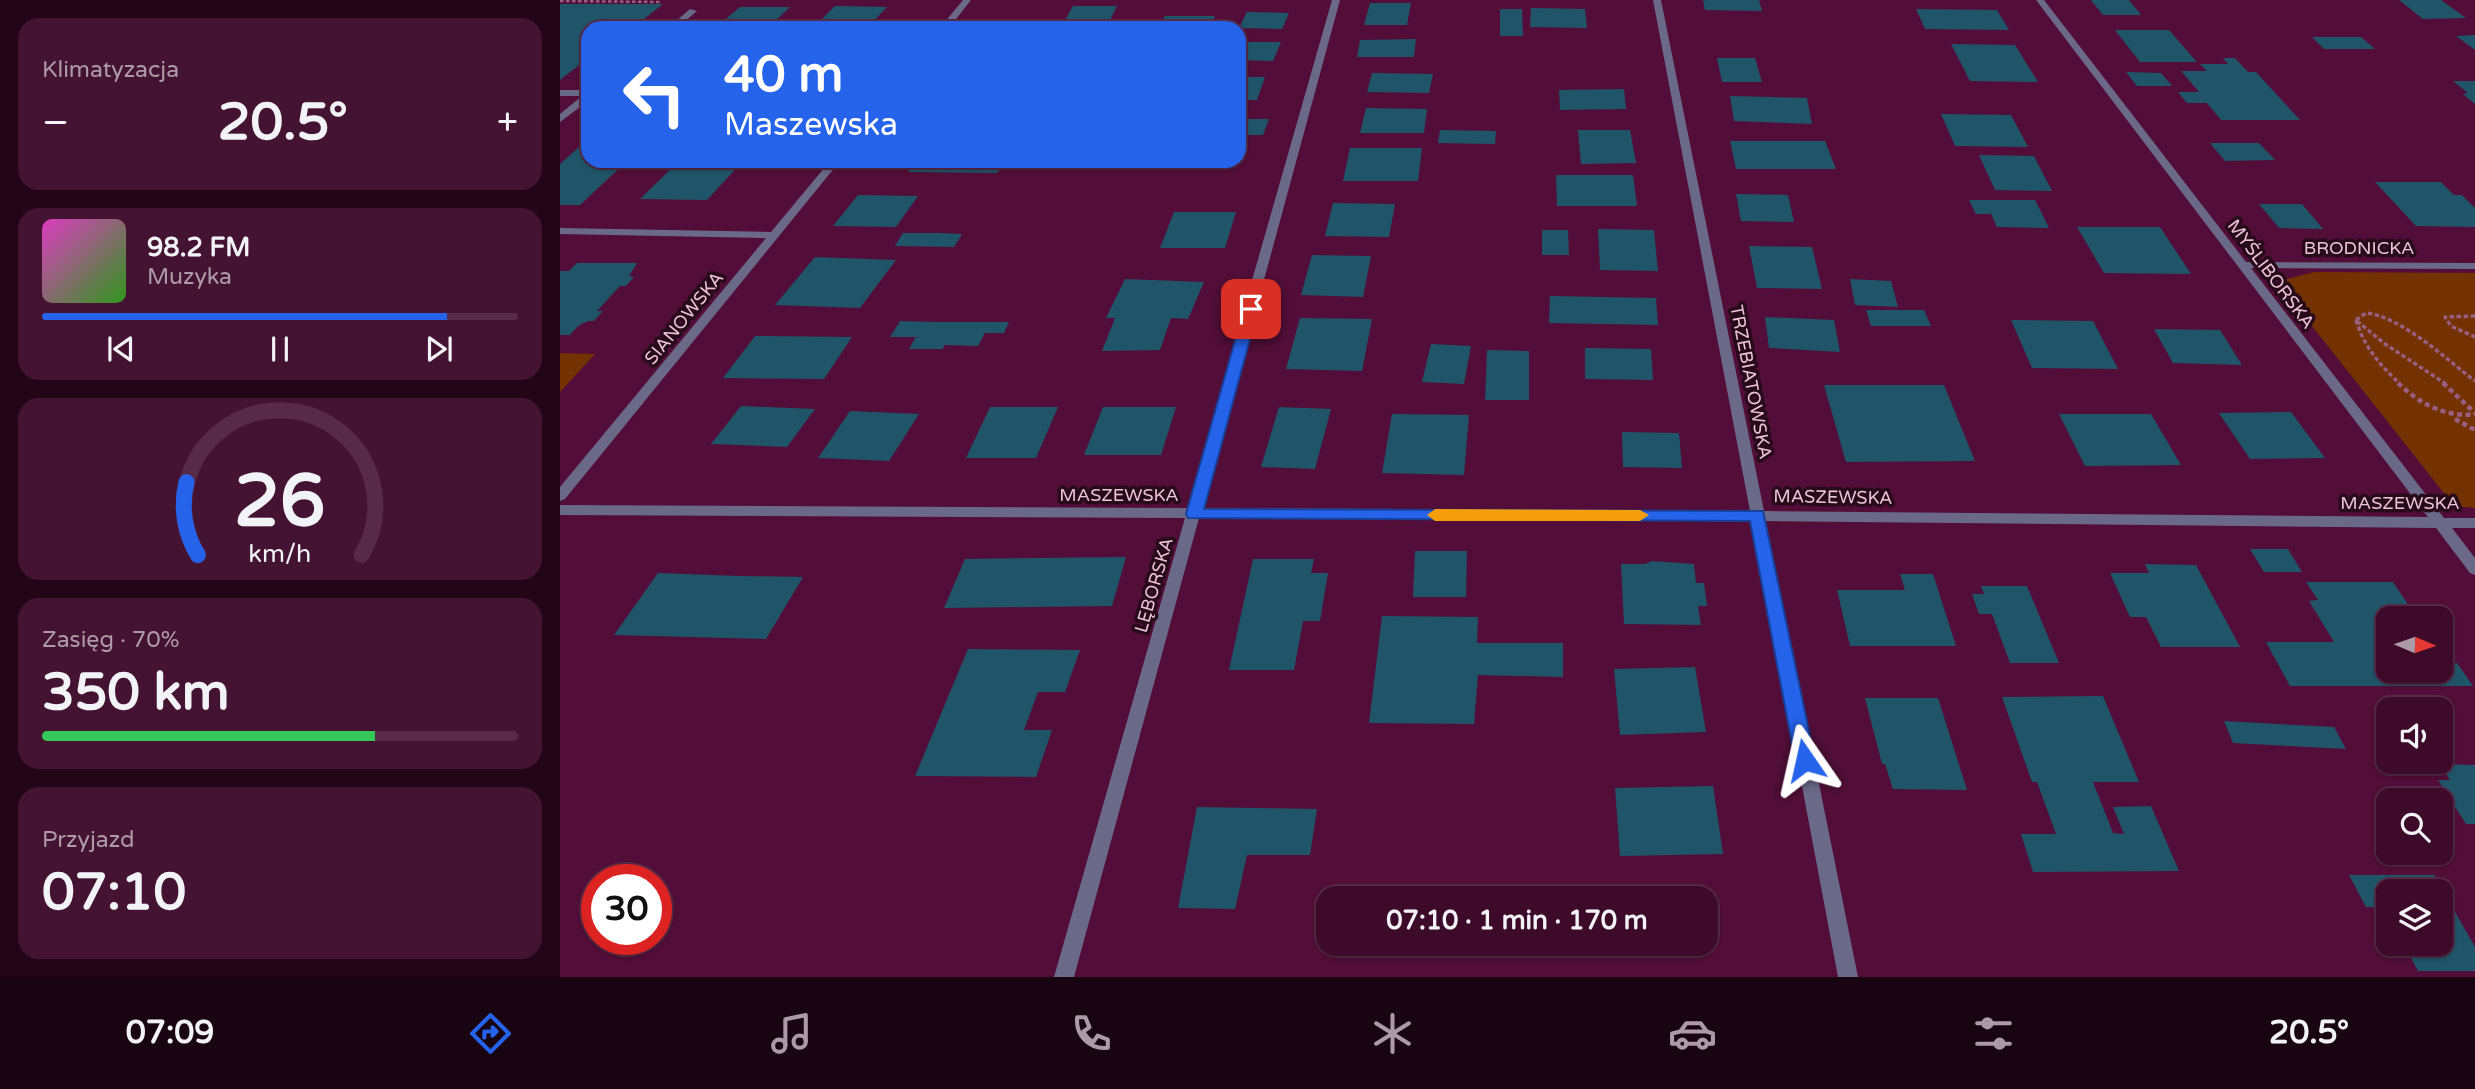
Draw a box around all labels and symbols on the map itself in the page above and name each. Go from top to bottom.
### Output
street label: MYŚLIBORSKA [2223,215,2319,333]
street label: BRODNICKA [2304,237,2414,259]
street label: SIANOWSKA [640,267,728,369]
pin [1221,279,1281,339]
street label: TRZEBIATOWSKA [1725,303,1777,461]
street label: MASZEWSKA [1059,484,1179,506]
street label: MASZEWSKA [1773,485,1893,509]
street label: MASZEWSKA [2340,492,2460,514]
street label: LĘBORSKA [1130,535,1178,635]
north arrow [2376,606,2454,682]
position arrow [1768,723,1842,797]
speed limit sign: 30 [581,864,672,955]

